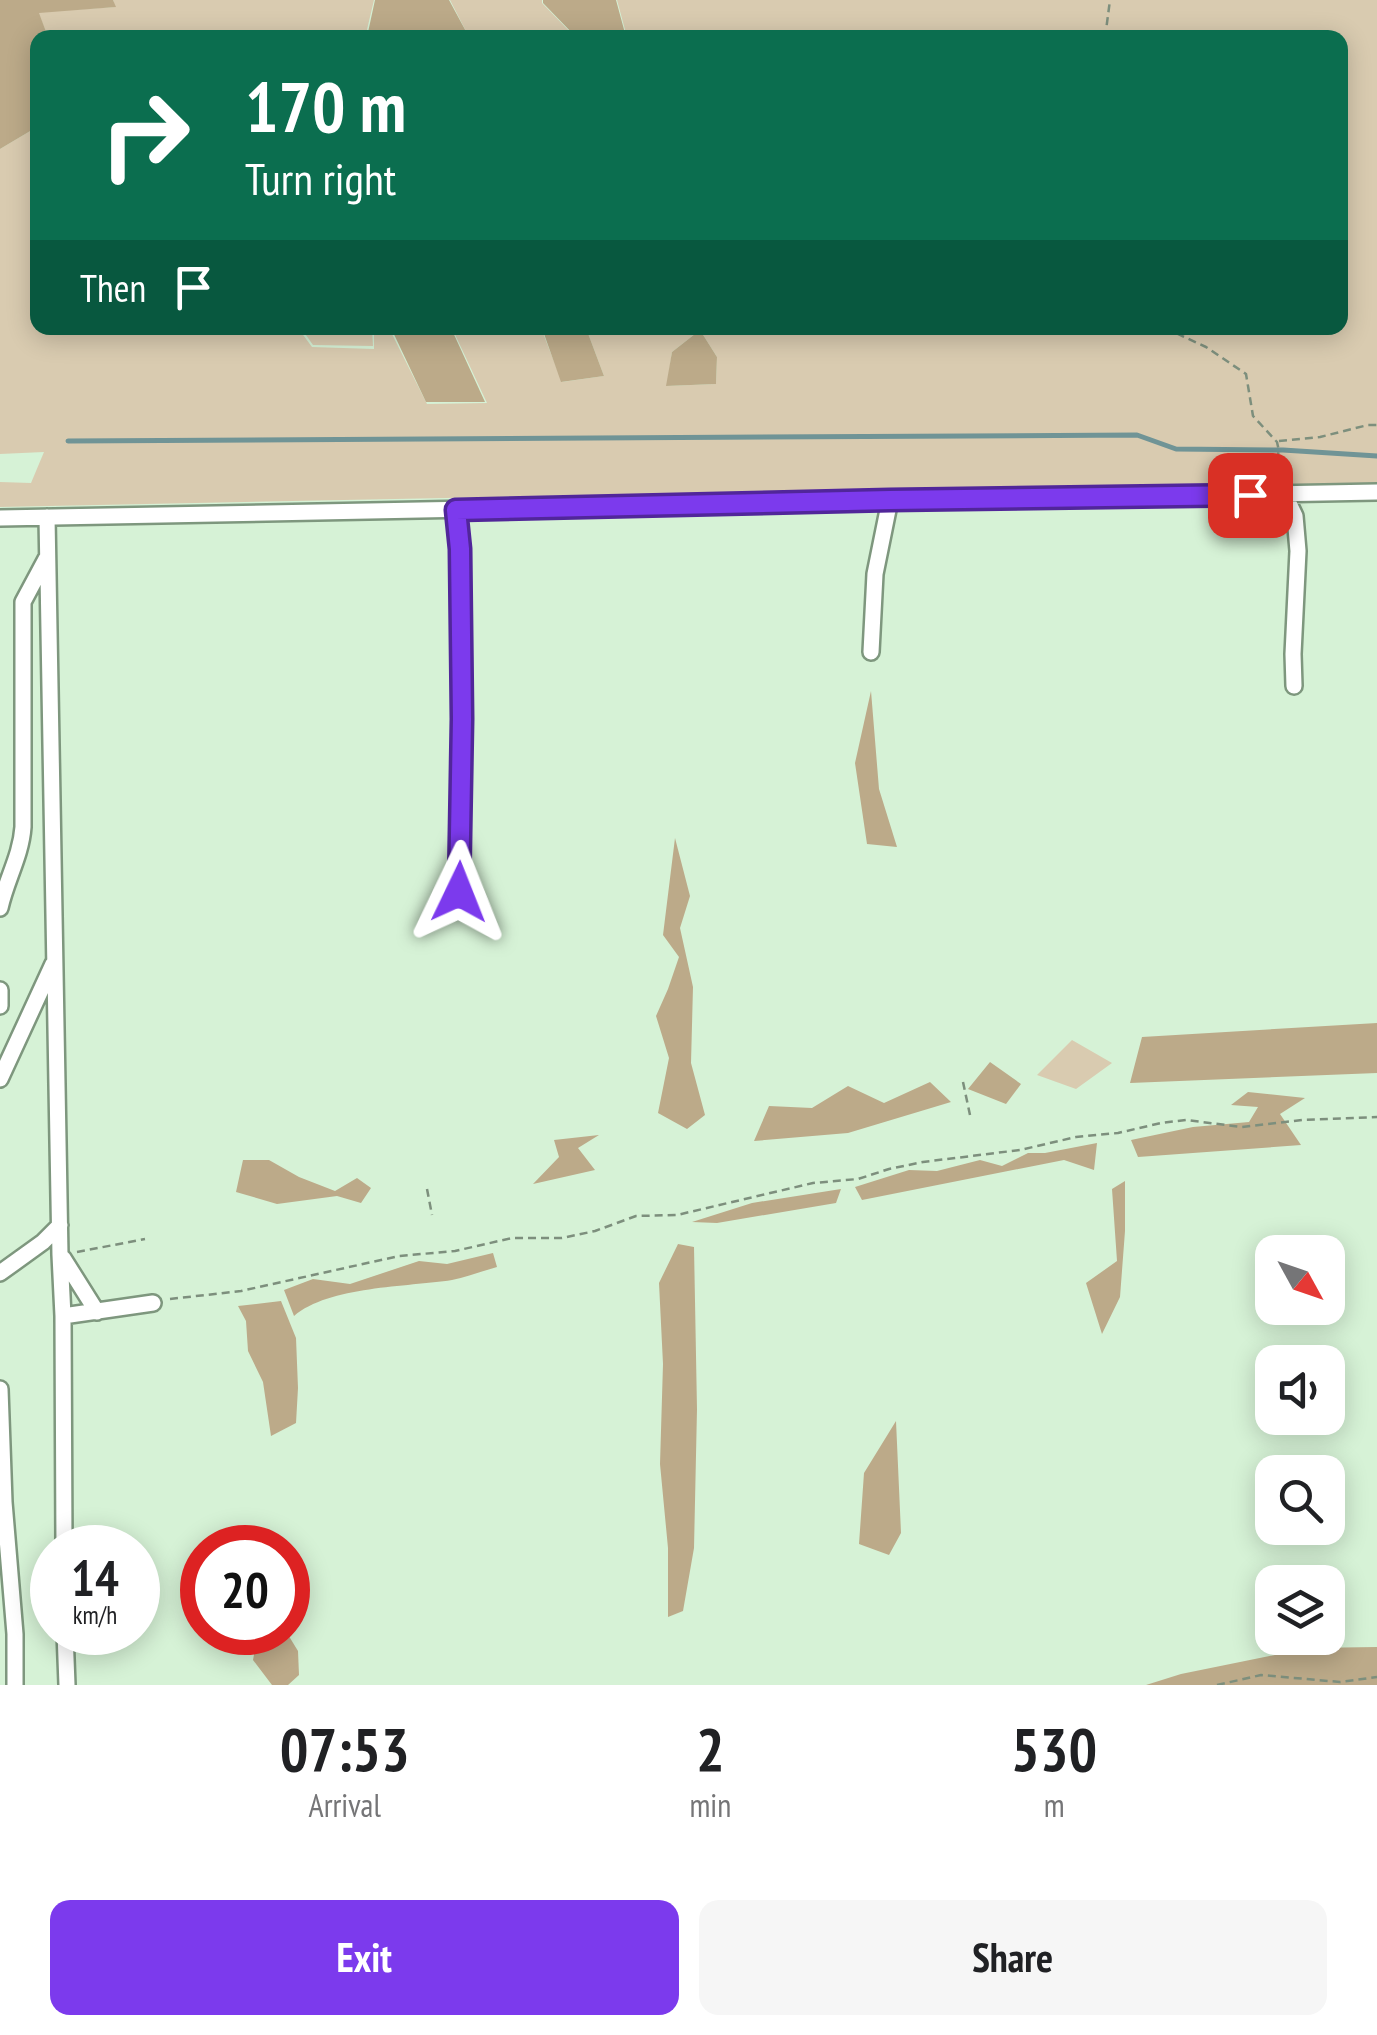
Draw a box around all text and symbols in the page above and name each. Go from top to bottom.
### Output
text: 170 m [245,61,406,151]
icon: right [80,70,210,200]
text: Turn right [245,149,396,207]
icon: arrive [166,260,221,315]
text: Then [80,263,146,312]
pin [1208,453,1293,538]
icon: arrive [1223,468,1278,523]
position arrow [407,840,511,944]
north arrow [1255,1235,1345,1325]
map controls [1255,1235,1345,1655]
button: sound [1255,1345,1345,1435]
button: search [1255,1455,1345,1545]
speed limit sign: 20 [180,1525,310,1655]
text: 14 [71,1545,119,1610]
button: layers [1255,1565,1345,1655]
text: km/h [73,1599,117,1631]
text: 07:53 [280,1710,410,1788]
text: 2 [696,1710,725,1788]
text: 530 [1011,1710,1097,1788]
text: Arrival [309,1784,381,1826]
text: min [689,1784,731,1826]
text: m [1044,1784,1065,1826]
button: Exit [50,1900,679,2015]
button: Share [699,1900,1327,2015]

